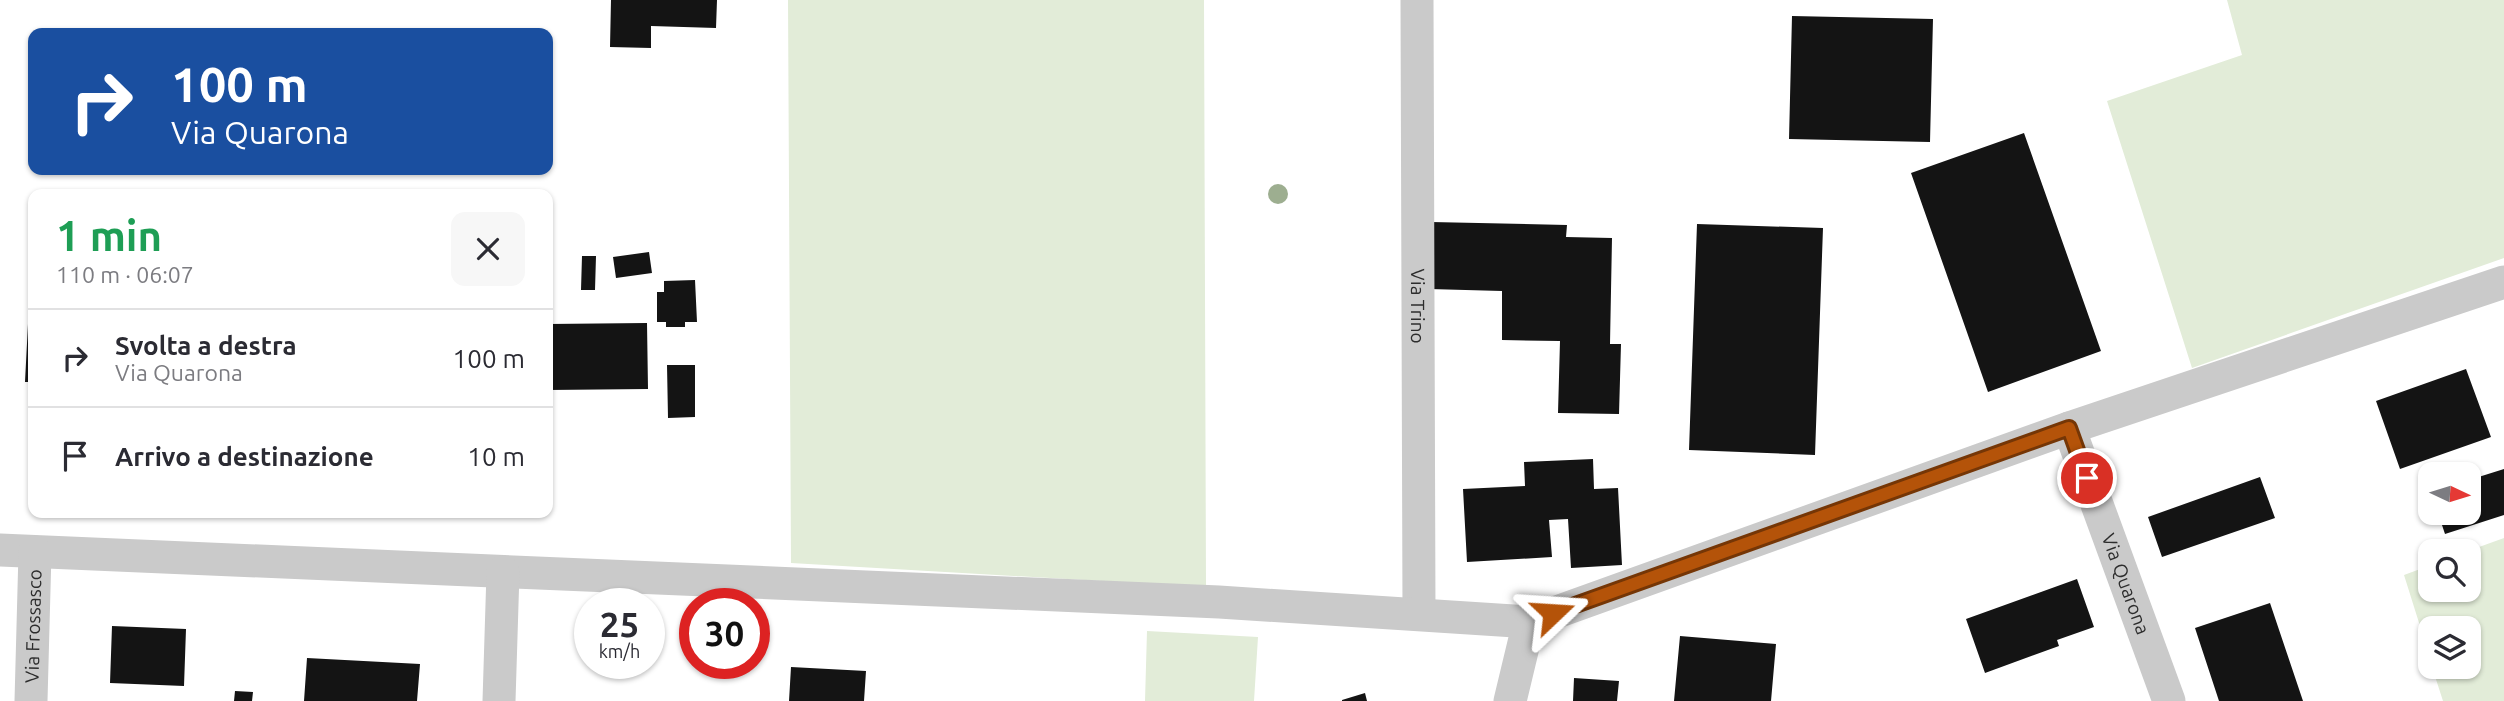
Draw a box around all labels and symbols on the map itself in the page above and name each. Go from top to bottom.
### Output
street label: Via Trino [1407,268,1429,344]
pin [2057,448,2117,508]
north arrow [2418,462,2482,525]
street label: Via Quarona [2098,530,2155,637]
street label: Via Frossasco [20,569,46,683]
position arrow [1516,576,1590,650]
speed limit sign: 30 [679,588,770,679]

